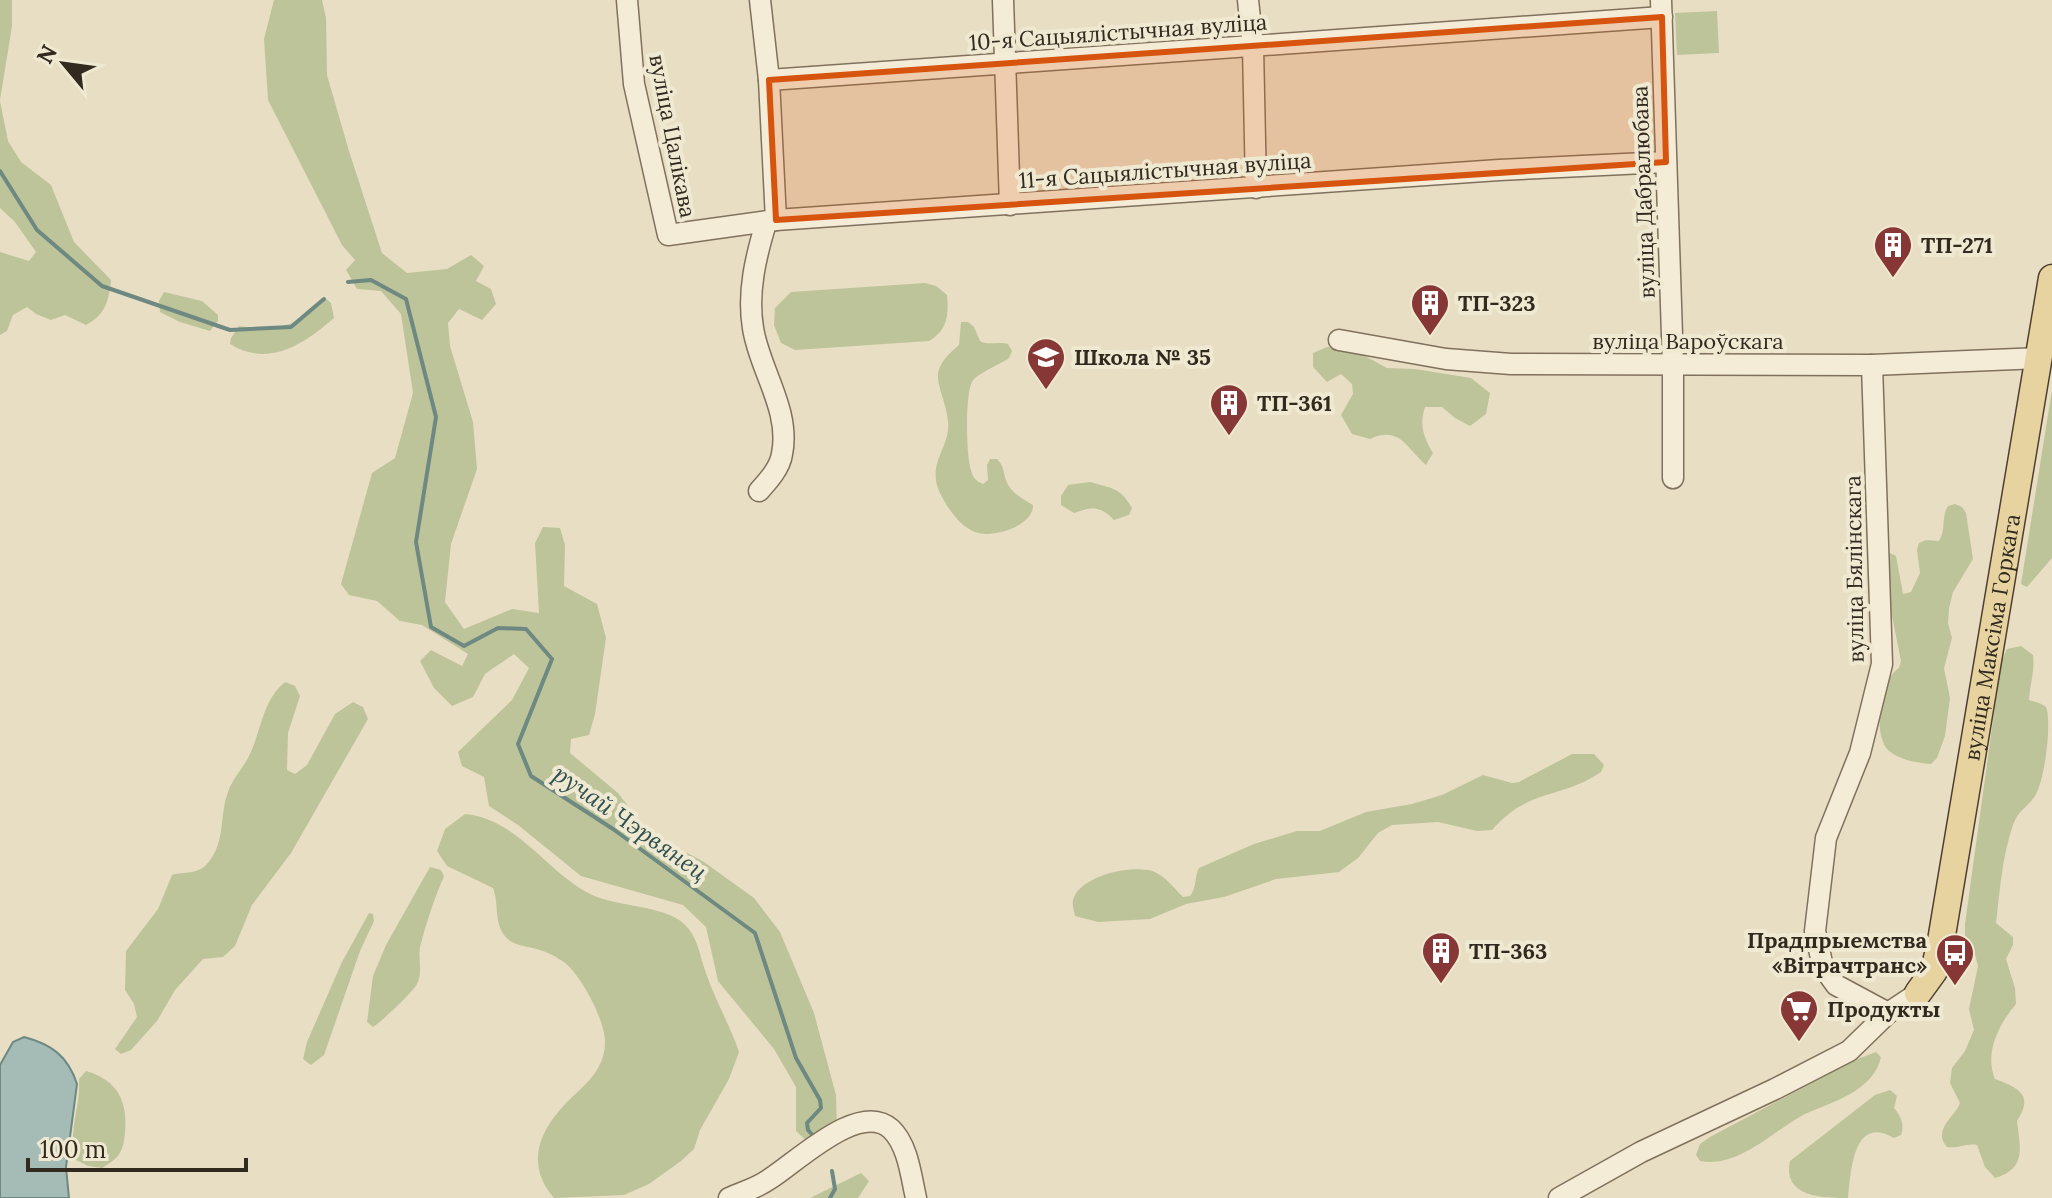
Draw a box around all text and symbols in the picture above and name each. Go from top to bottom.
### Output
street label: 10-я Сацыялістычная вуліца [968,8,1268,56]
north arrow [24,24,104,104]
text: N [30,40,63,69]
street label: вуліца Цалікава [643,52,703,220]
street label: вуліца Дабралюбава [1625,85,1661,299]
street label: 11-я Сацыялістычная вуліца [1018,146,1312,194]
building icon: ТП-271 [1872,224,1914,279]
place label: ТП-271 [1921,231,1993,259]
building icon: ТП-323 [1409,282,1451,337]
place label: ТП-323 [1458,289,1536,317]
street label: вуліца Вароўскага [1592,327,1784,355]
school or university icon: Школа № 35 [1025,336,1067,391]
place label: Школа № 35 [1074,343,1211,371]
building icon: ТП-361 [1208,382,1250,437]
place label: ТП-361 [1257,389,1332,417]
street label: вуліца Бялінскага [1838,475,1870,663]
street label: вуліца Максіма Горкага [1957,512,2026,763]
water label: ручай Чэрвянец [547,758,714,887]
place label: Прадпрыемства «Вітрачтранс» [1747,926,1927,979]
building icon: ТП-363 [1420,930,1462,985]
bus stop icon: Прадпрыемства «Вітрачтранс» [1934,932,1976,987]
place label: ТП-363 [1469,937,1547,965]
supermarket icon: Продукты [1778,988,1820,1043]
place label: Продукты [1827,995,1940,1023]
scale bar [28,1122,246,1172]
text: 100 m [40,1134,106,1165]

